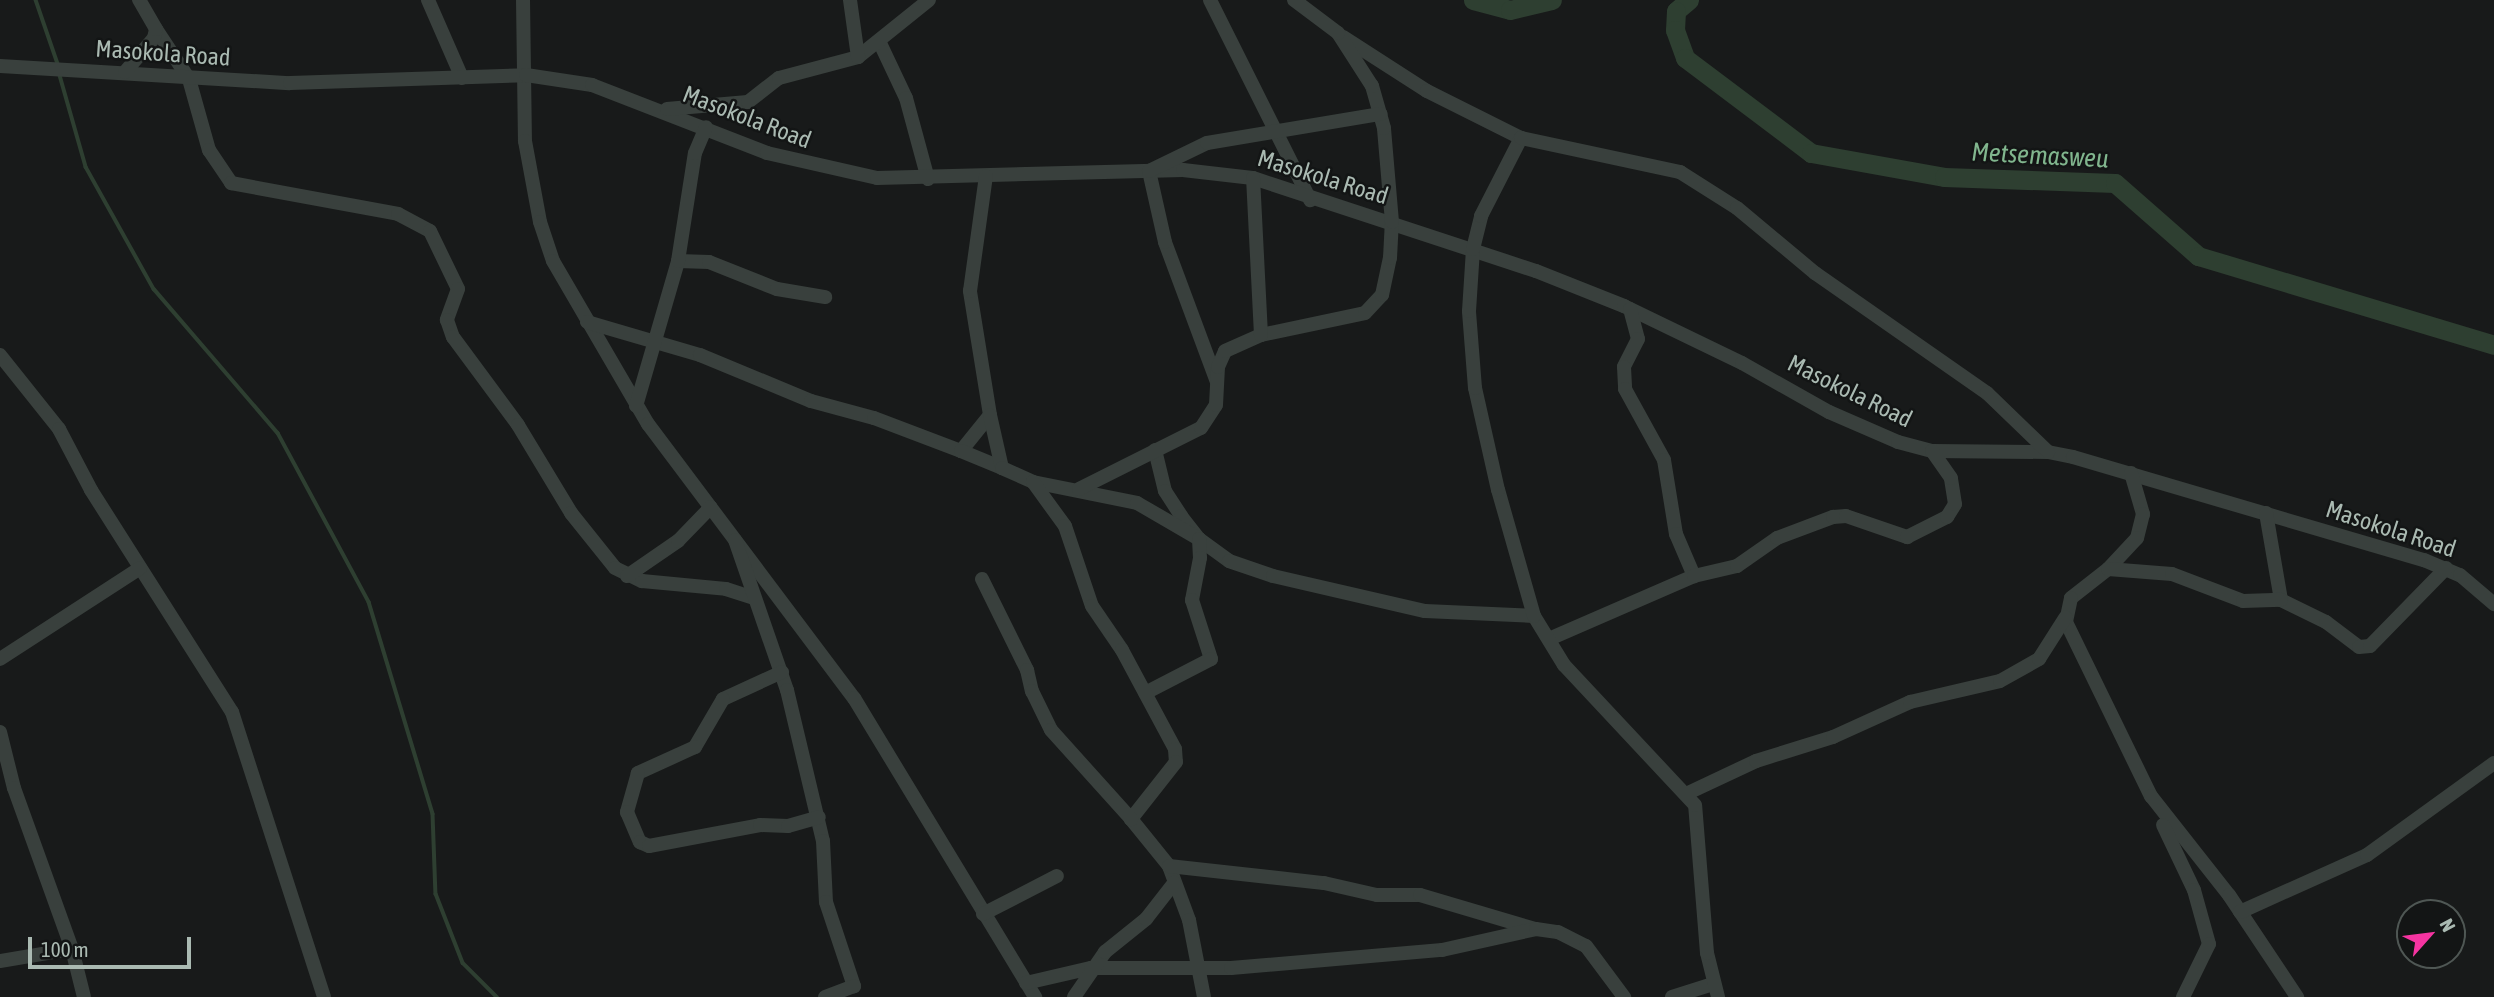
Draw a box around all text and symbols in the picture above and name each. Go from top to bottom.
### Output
street label: Masokola Road [95,34,231,72]
street label: Masokola Road [679,79,815,155]
water label: Metsemasweu [1971,137,2109,175]
street label: Masokola Road [1254,143,1392,211]
street label: Masokola Road [1783,348,1917,434]
street label: Masokola Road [2322,494,2460,564]
north arrow [2396,899,2466,969]
text: N [2435,915,2460,935]
scale bar [32,923,194,967]
text: 100 m [41,937,89,961]

